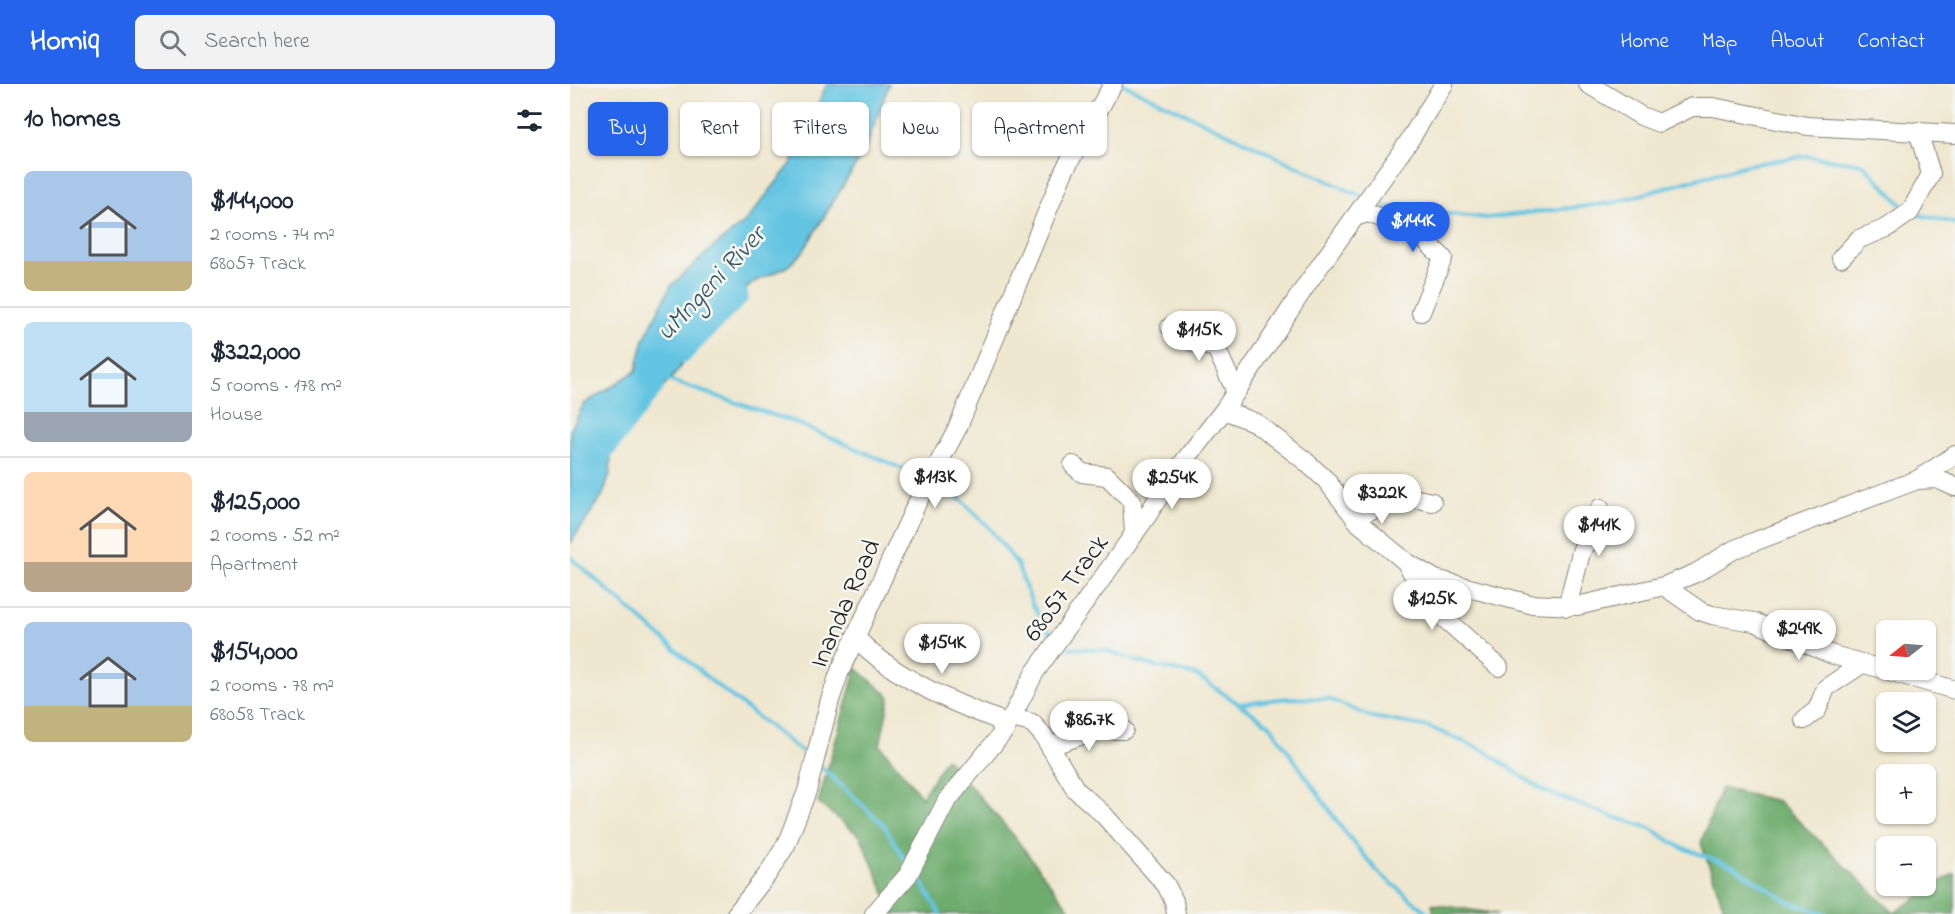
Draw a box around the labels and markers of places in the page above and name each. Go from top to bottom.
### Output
pin: $144K [1371,202,1455,253]
pin: $115K [1157,311,1241,362]
pin: $113K [893,458,977,509]
pin: $254K [1130,459,1214,510]
pin: $322K [1340,474,1424,525]
pin: $141K [1557,506,1641,557]
pin: $125K [1390,580,1474,631]
pin: $249K [1757,610,1841,661]
pin: $154K [900,624,984,675]
pin: $86.7K [1040,701,1138,752]

